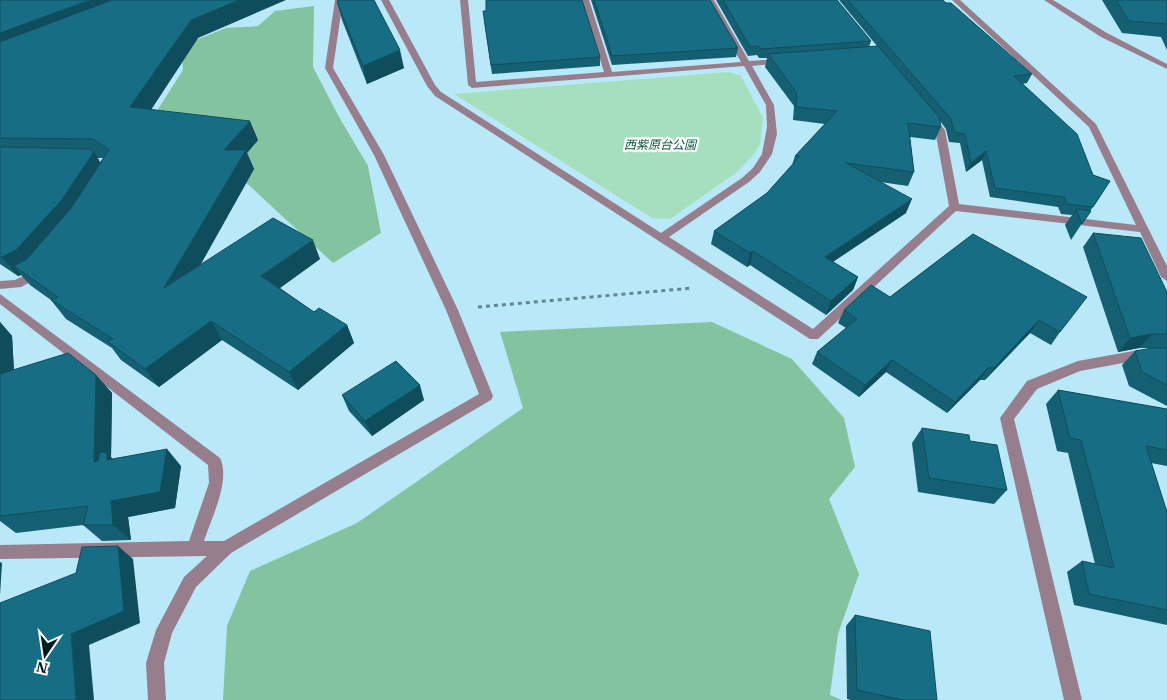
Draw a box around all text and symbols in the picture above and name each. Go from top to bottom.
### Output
park label: 西紫原台公園 [624,137,698,152]
north arrow [20,630,70,680]
text: N [35,658,49,678]

